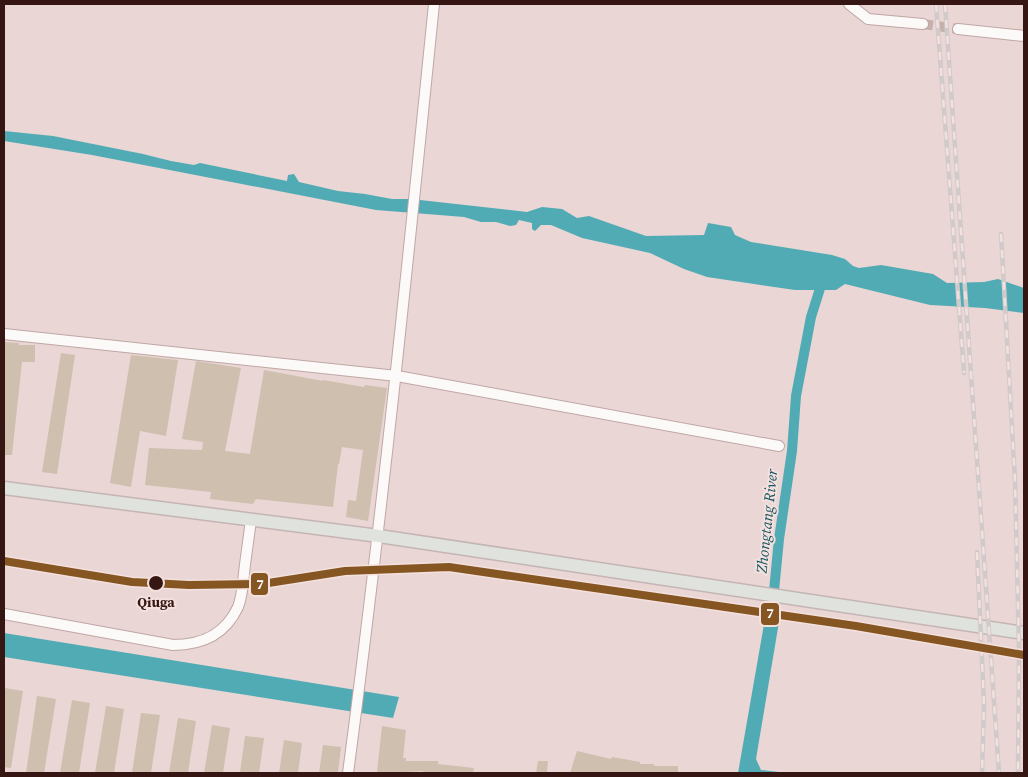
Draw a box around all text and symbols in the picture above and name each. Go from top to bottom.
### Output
water label: Zhongtang River [750,467,783,575]
line badge: 7 [250,572,269,596]
marker: Qiuga [147,574,165,592]
text: 7 [256,574,264,594]
place label: Qiuga [137,592,175,612]
line badge: 7 [760,602,780,626]
text: 7 [766,603,774,623]

